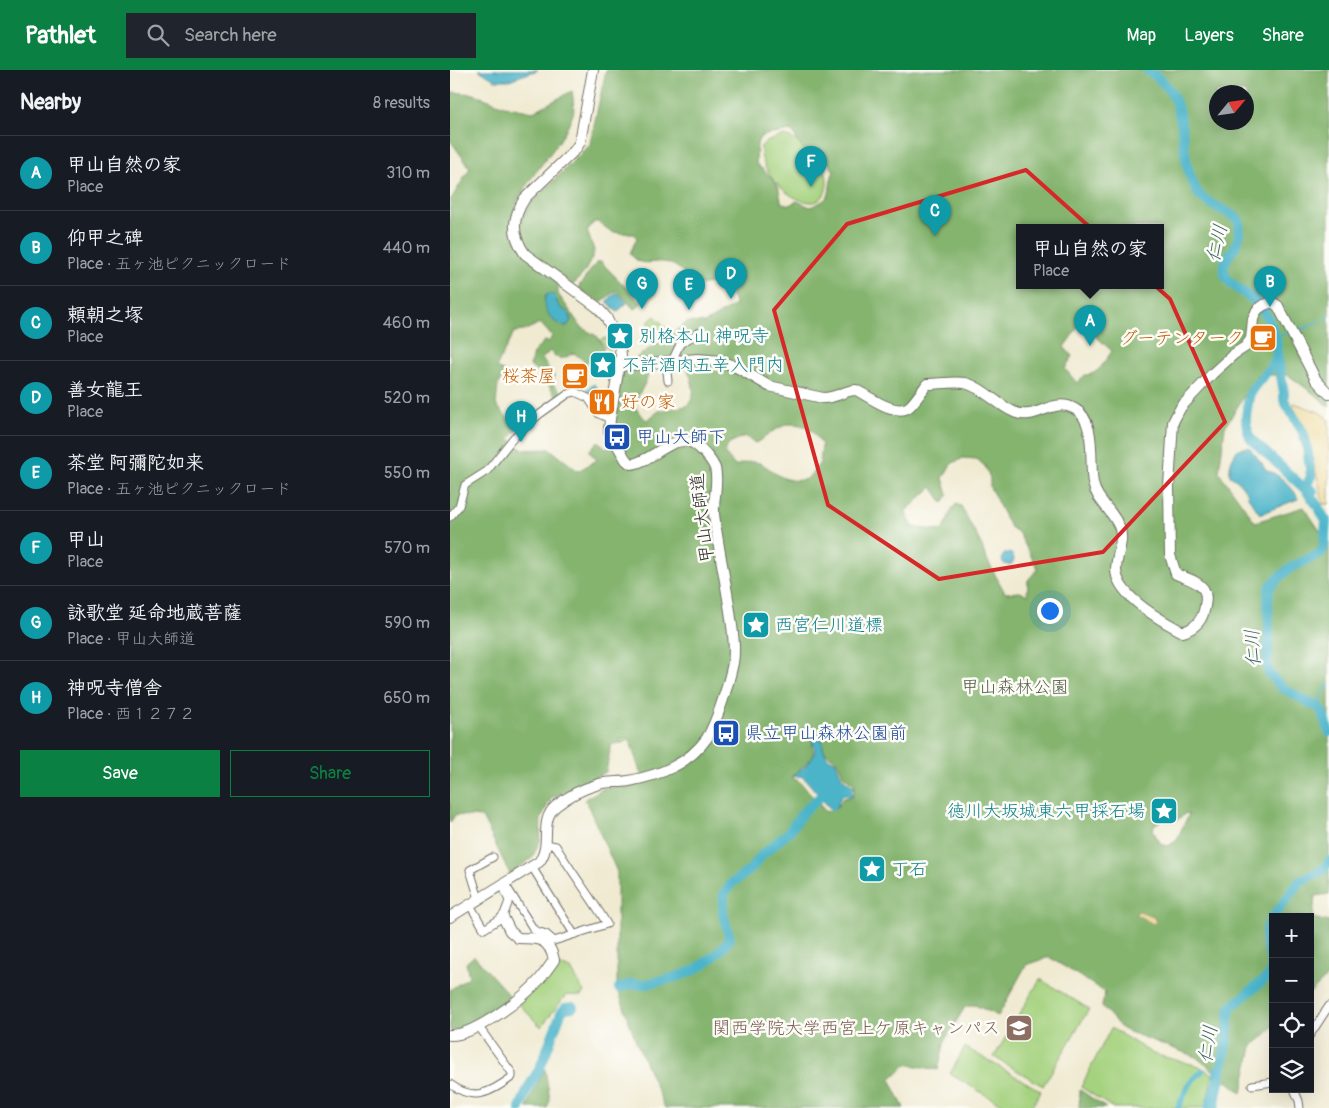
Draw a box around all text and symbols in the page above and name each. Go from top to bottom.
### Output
search box [126,13,476,58]
text: Pathlet [25,21,96,50]
icon: search [144,21,172,49]
text: Search here [184,23,277,47]
text: Map [1127,24,1156,47]
text: Layers [1184,24,1234,47]
text: Share [1262,24,1304,47]
north arrow [1209,85,1254,130]
text: Nearby [20,89,81,116]
text: 8 results [373,93,430,113]
pin: F [795,146,827,187]
text: 甲山自然の家 [67,153,181,177]
text: A [31,163,41,183]
text: 310 m [386,163,430,183]
text: Place [67,177,103,197]
pin: C [919,195,951,236]
water label: 仁川 [1201,222,1233,264]
popup [1016,224,1164,289]
text: 仰甲之碑 [67,226,143,250]
text: 甲山自然の家 [1033,237,1147,261]
text: B [31,238,41,258]
text: 440 m [383,238,430,258]
text: Place · 五ヶ池ピクニックロード [67,254,291,274]
pin: D [715,258,747,299]
text: Place [1033,261,1069,281]
pin: B [1254,266,1286,307]
pin: G [626,268,658,309]
pin: E [673,269,705,310]
text: 頼朝之塚 [67,303,143,327]
pin: A [1074,305,1106,346]
text: C [31,313,41,333]
text: 460 m [383,313,430,333]
place icon: 別格本山 神呪寺 [605,321,635,351]
cafe icon: グーテンターク [1248,323,1278,353]
place label: 別格本山 神呪寺 [639,325,769,348]
text: Place [67,327,103,347]
place label: グーテンターク [1120,327,1244,350]
place icon: 不許酒肉五辛入門内 [588,350,618,380]
place label: 不許酒肉五辛入門内 [622,354,784,377]
cafe icon: 桜茶屋 [560,361,590,391]
place label: 桜茶屋 [502,365,556,388]
text: 善女龍王 [67,378,143,402]
restaurant icon: 好の家 [587,387,617,417]
text: D [31,388,41,408]
text: 520 m [384,388,430,408]
place label: 好の家 [621,391,675,414]
pin: H [505,401,537,442]
text: Place [67,402,103,422]
bus stop icon: 甲山大師下 [602,422,632,452]
place label: 甲山大師下 [636,426,726,449]
text: 茶堂 阿彌陀如来 [67,451,204,475]
text: E [32,463,40,483]
text: 550 m [384,463,430,483]
street label: 甲山大師道 [686,472,719,564]
text: Place · 五ヶ池ピクニックロード [67,479,291,499]
text: 甲山 [67,528,105,552]
text: F [31,538,41,558]
text: 570 m [384,538,430,558]
text: Place [67,552,103,572]
your location [1037,598,1063,624]
text: 詠歌堂 延命地蔵菩薩 [67,601,242,625]
place icon: 西宮仁川道標 [741,610,771,640]
text: G [31,613,41,633]
text: 590 m [384,613,430,633]
place label: 西宮仁川道標 [775,614,883,637]
water label: 仁川 [1240,628,1266,668]
text: Place · 甲山大師道 [67,629,195,649]
text: 神呪寺僧舎 [67,676,162,700]
park label: 甲山森林公園 [961,676,1069,699]
text: H [31,688,41,708]
text: 650 m [383,688,430,708]
text: Place · 西１２７２ [67,704,195,724]
bus stop icon: 県立甲山森林公園前 [711,718,741,748]
place label: 県立甲山森林公園前 [745,722,907,745]
button: Save [20,750,220,797]
button: Share [230,750,430,797]
place icon: 徳川大坂城東六甲採石場 [1149,796,1179,826]
place label: 徳川大坂城東六甲採石場 [947,800,1145,823]
place icon: 丁石 [857,854,887,884]
place label: 丁石 [891,858,927,881]
map controls [1269,913,1314,1093]
button: + [1269,913,1314,958]
button: − [1269,958,1314,1003]
button: locate [1269,1003,1314,1048]
school or university icon: 関西学院大学西宮上ケ原キャンパス [1004,1013,1034,1043]
place label: 関西学院大学西宮上ケ原キャンパス [713,1017,1000,1040]
water label: 仁川 [1193,1024,1223,1065]
button: layers [1269,1048,1314,1093]

